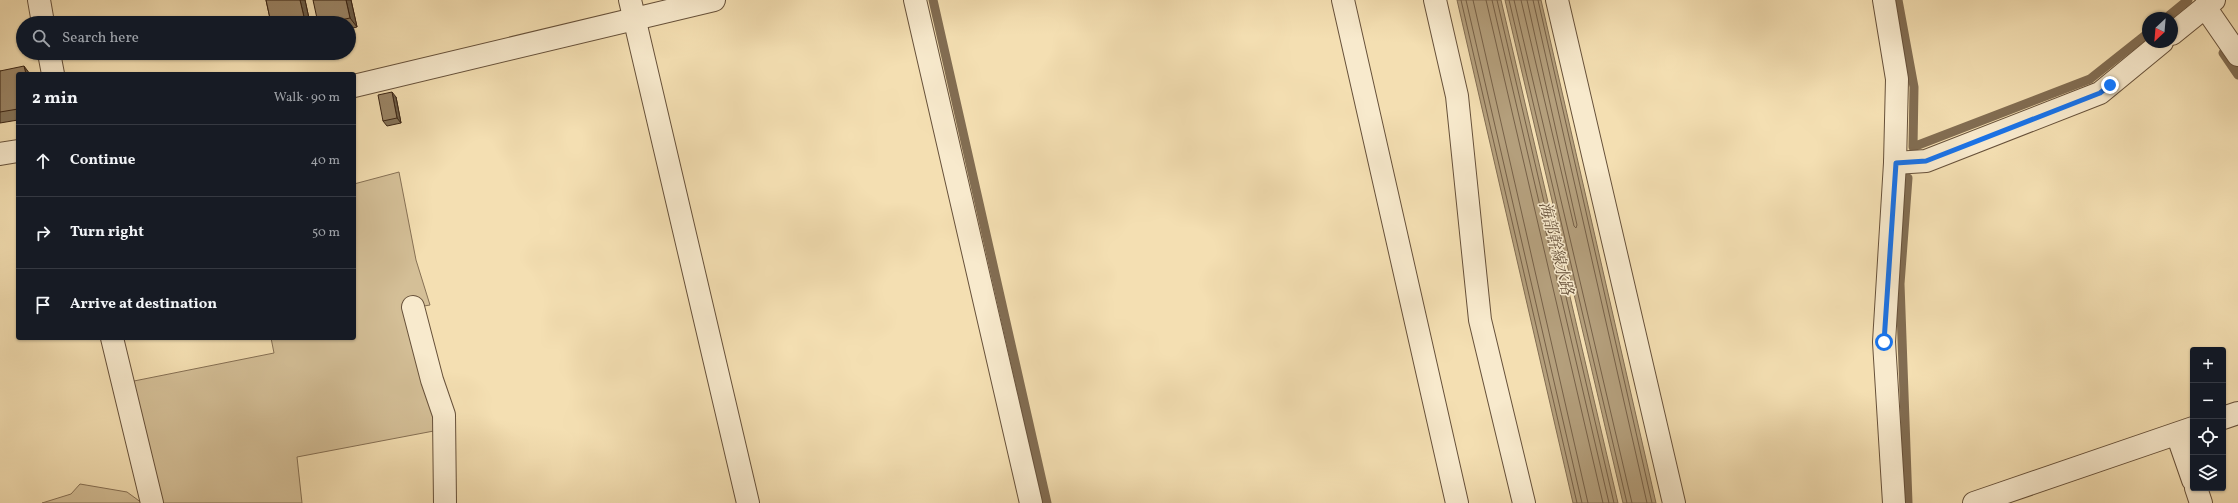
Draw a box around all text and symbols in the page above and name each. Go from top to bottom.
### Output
north arrow [2142,12,2178,48]
search box [16,16,356,60]
icon: search [30,27,52,49]
text: Search here [62,28,139,49]
route end [2101,76,2119,94]
text: 2 min [32,87,78,110]
text: Walk · 90 m [274,89,340,107]
icon: ahead [32,150,54,172]
text: Continue [70,150,135,171]
text: 40 m [311,152,340,170]
water label: 海部幹線水路 [1533,199,1578,299]
icon: right [32,222,54,244]
text: Turn right [70,222,144,243]
text: 50 m [312,224,340,242]
icon: arrive [32,294,54,316]
text: Arrive at destination [70,294,217,315]
route start [1875,333,1893,351]
map controls [2190,347,2226,491]
button: + [2190,347,2226,383]
button: − [2190,383,2226,419]
button: locate [2190,419,2226,455]
button: layers [2190,455,2226,491]

